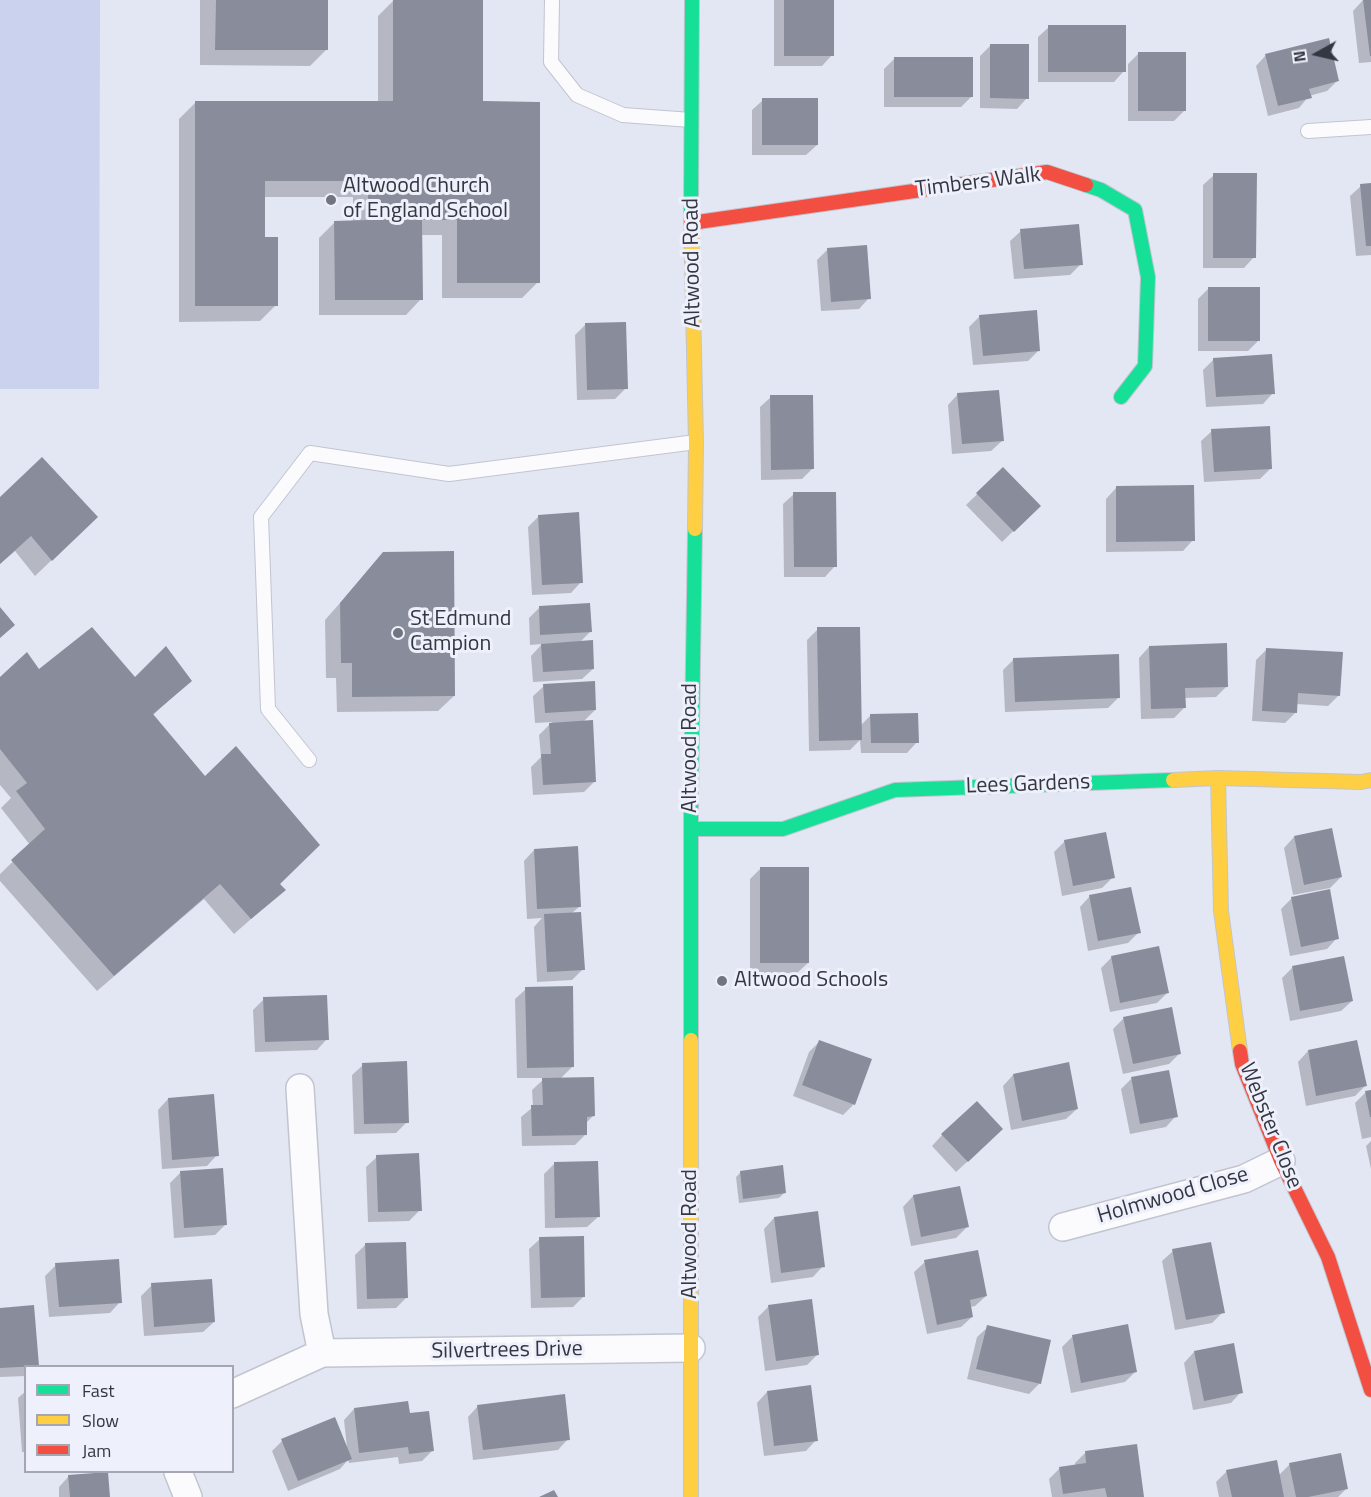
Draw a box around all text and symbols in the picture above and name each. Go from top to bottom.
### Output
north arrow [1287,24,1347,84]
text: N [1287,49,1312,64]
street label: Timbers Walk [914,162,1042,204]
place label: Altwood Church of England School [343,174,508,226]
marker: Altwood Church of England School [324,193,338,207]
street label: Altwood Road [679,198,707,328]
place label: St Edmund Campion [410,607,511,658]
marker: St Edmund Campion [391,626,405,640]
street label: Altwood Road [678,683,704,813]
street label: Lees Gardens [965,770,1091,800]
place label: Altwood Schools [734,968,888,994]
marker: Altwood Schools [715,974,729,988]
street label: Webster Close [1233,1059,1307,1193]
street label: Holmwood Close [1094,1162,1252,1230]
street label: Altwood Road [678,1169,704,1299]
street label: Silvertrees Drive [431,1336,583,1366]
legend [24,1365,234,1473]
text: Fast [82,1377,115,1404]
text: Slow [82,1407,119,1434]
text: Jam [82,1437,111,1464]

